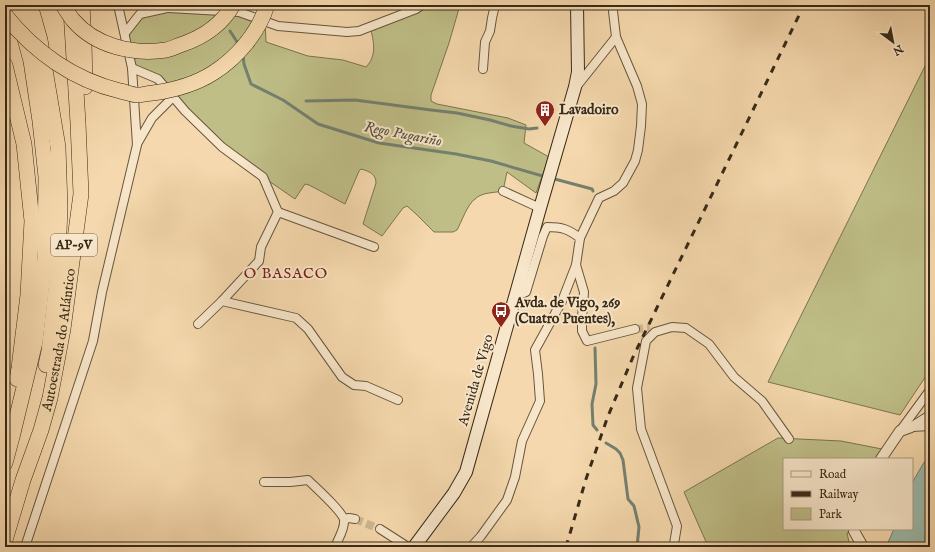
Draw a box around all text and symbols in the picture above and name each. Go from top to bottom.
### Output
north arrow [873,22,913,62]
text: N [890,41,906,58]
building icon: Lavadoiro [534,99,556,127]
place label: Lavadoiro [559,101,619,119]
water label: Rego Pugariño [362,117,443,152]
road number: AP-9V [51,234,97,256]
district label: O BASACO [244,264,328,283]
street label: Autoestrada do Atlántico [37,267,80,414]
place label: Avda. de Vigo, 269 (Cuatro Puentes), [514,294,620,328]
bus stop icon: Avda. de Vigo, 269 (Cuatro Puentes), [490,300,512,328]
street label: Avenida de Vigo [454,332,498,429]
legend [783,458,913,530]
text: Road [819,467,847,482]
text: Railway [819,487,858,502]
text: Park [819,507,842,522]

